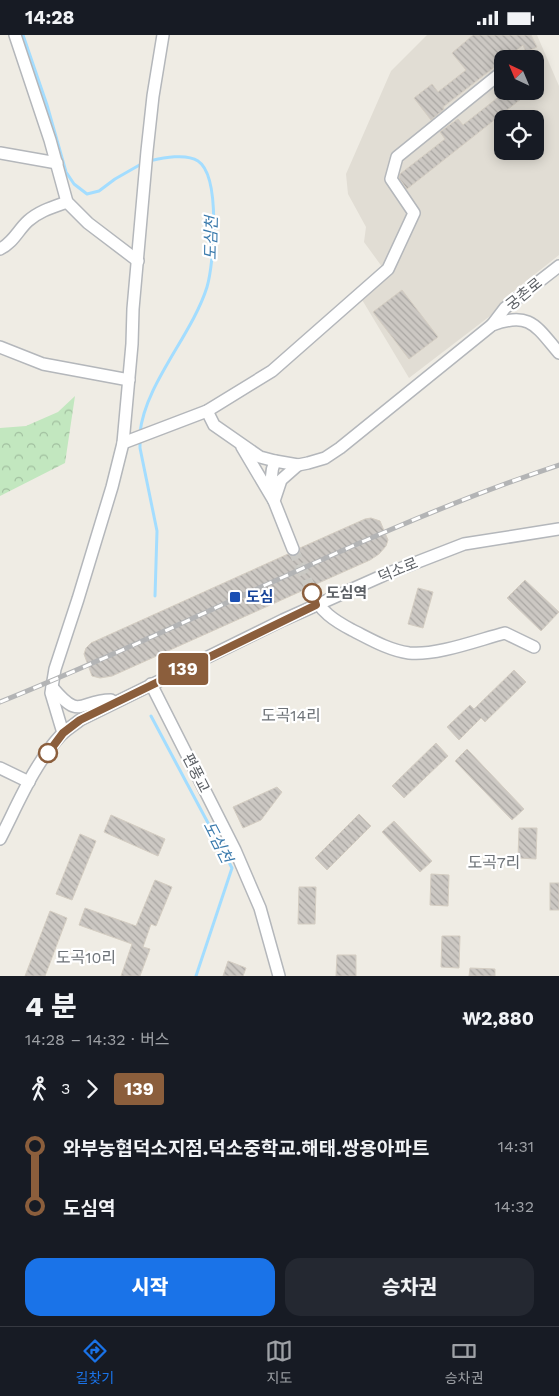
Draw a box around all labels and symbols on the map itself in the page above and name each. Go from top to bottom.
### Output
north arrow [494,50,544,100]
water label: 도심천 [201,213,221,260]
street label: 궁촌로 [502,274,546,314]
street label: 덕소로 [375,554,421,586]
marker: 도심역 [302,583,322,603]
place label: 도심역 [326,584,367,602]
place label: 도심 [246,588,274,606]
marker: 도심 [228,590,242,604]
line badge: 139 [154,653,212,685]
district label: 도곡14리 [261,706,321,725]
unlabelled marker [38,743,58,763]
street label: 편풍교 [179,750,213,796]
water label: 도심천 [200,818,238,868]
district label: 도곡7리 [467,853,521,872]
district label: 도곡10리 [56,948,116,967]

